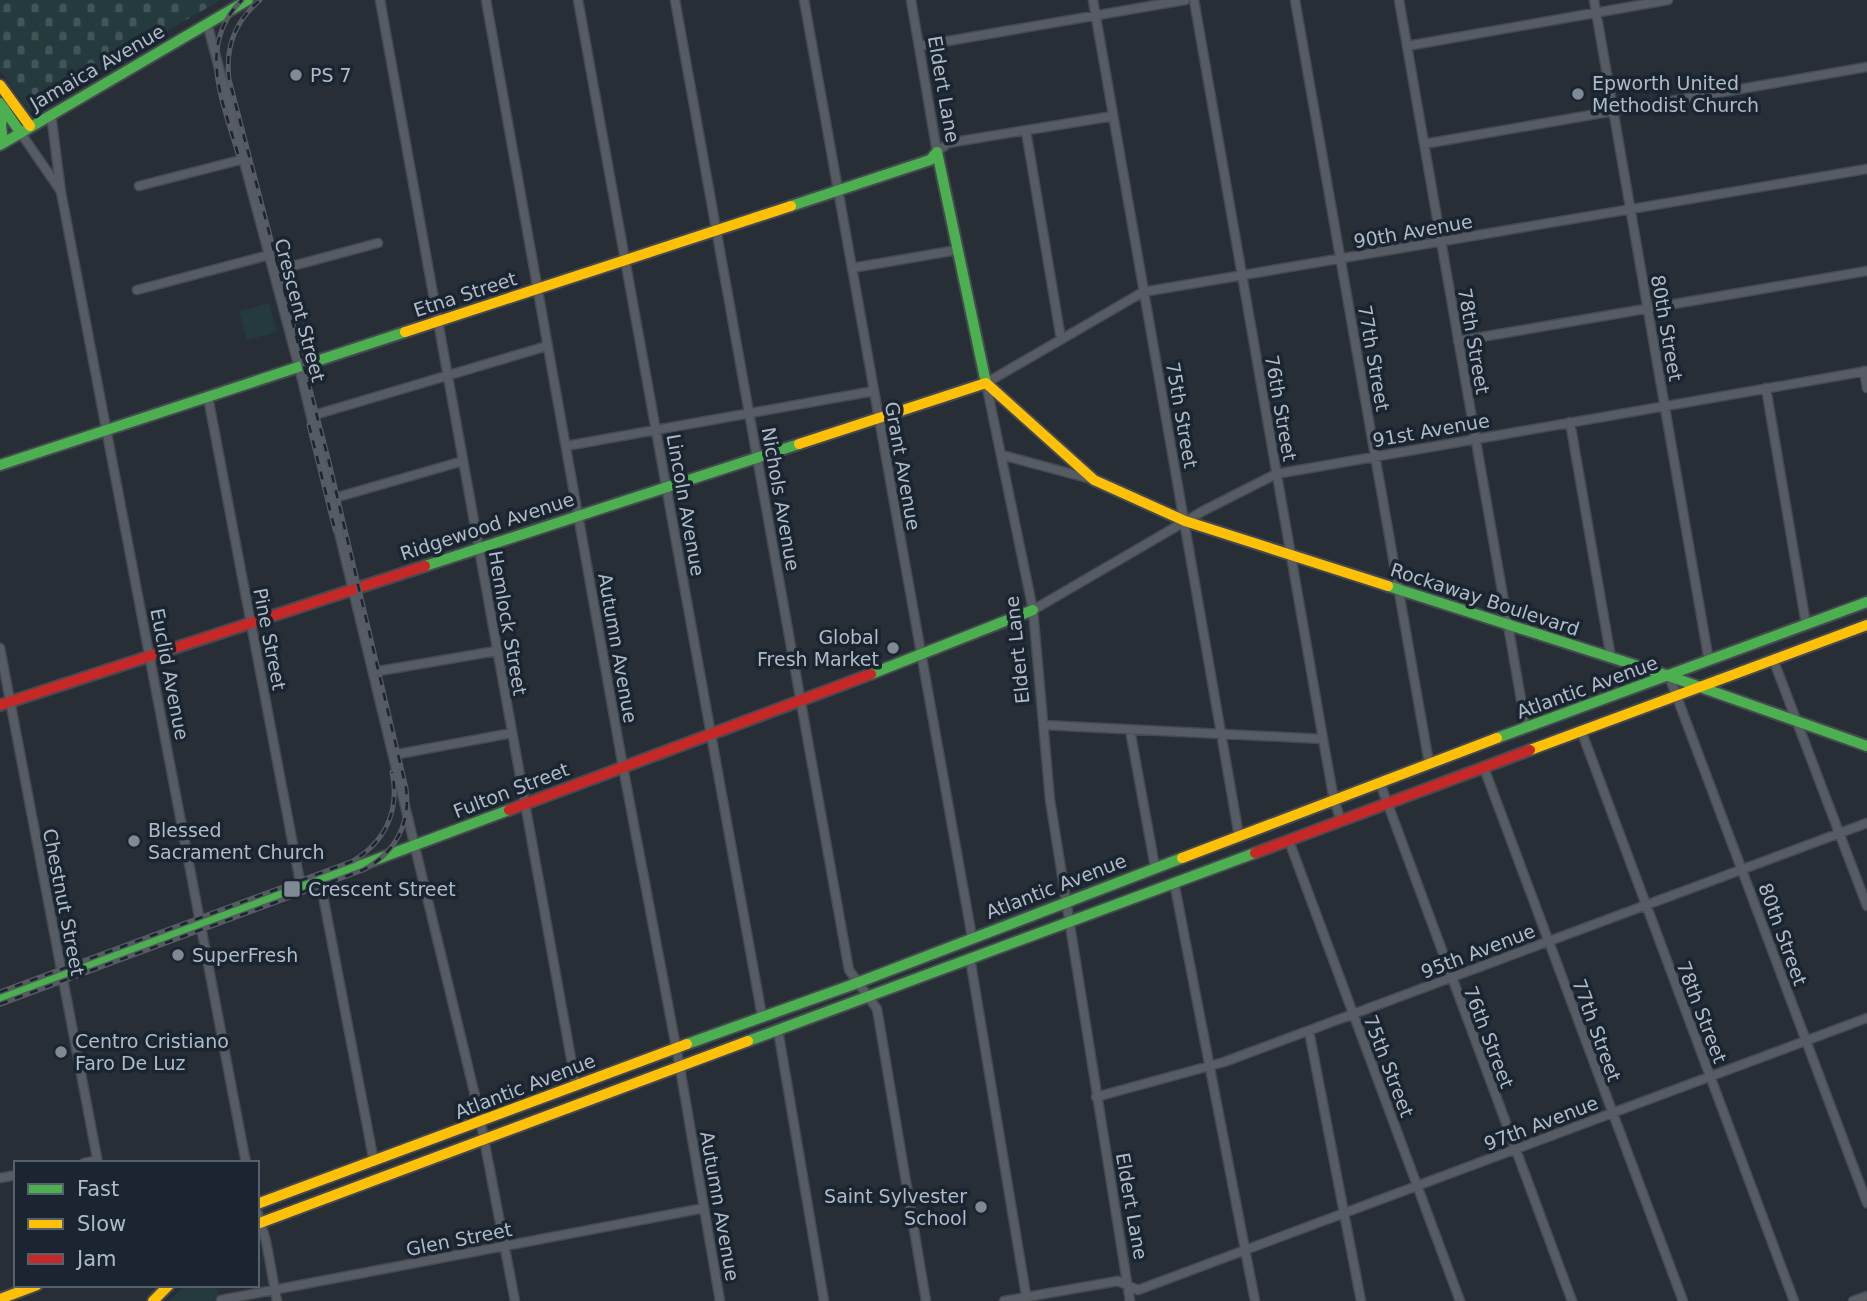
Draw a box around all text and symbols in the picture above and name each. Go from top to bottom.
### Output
street label: Jamaica Avenue [25,20,168,115]
street label: Eldert Lane [924,34,964,144]
place label: PS 7 [310,64,352,86]
marker: PS 7 [288,67,304,83]
place label: Epworth United Methodist Church [1592,72,1759,116]
marker: Epworth United Methodist Church [1570,86,1586,102]
street label: 90th Avenue [1352,210,1474,252]
street label: Crescent Street [270,236,330,384]
street label: Etna Street [411,267,519,321]
street label: 80th Street [1647,273,1687,383]
street label: 78th Street [1454,286,1494,396]
street label: 77th Street [1354,303,1394,413]
street label: 76th Street [1261,353,1301,463]
street label: 75th Street [1162,360,1202,470]
street label: Grant Avenue [881,400,925,532]
street label: 91st Avenue [1371,409,1491,451]
street label: Nichols Avenue [758,425,804,573]
street label: Lincoln Avenue [663,432,709,578]
street label: Ridgewood Avenue [397,487,577,565]
street label: Hemlock Street [484,549,532,697]
street label: Rockaway Boulevard [1388,558,1582,640]
street label: Autumn Avenue [594,571,642,725]
street label: Pine Street [249,586,291,692]
street label: Eldert Lane [1000,595,1034,705]
street label: Euclid Avenue [146,606,194,742]
place label: Global Fresh Market [757,626,879,670]
marker: Global Fresh Market [885,640,901,656]
street label: Atlantic Avenue [1513,651,1661,723]
street label: Fulton Street [450,758,572,822]
place label: Blessed Sacrament Church [148,819,325,863]
street label: Chestnut Street [39,826,89,978]
marker: Blessed Sacrament Church [126,833,142,849]
street label: Atlantic Avenue [983,849,1129,923]
place label: Crescent Street [308,878,456,900]
marker: Crescent Street [282,879,302,899]
street label: 80th Street [1754,880,1812,988]
street label: 95th Avenue [1418,919,1538,983]
place label: SuperFresh [192,944,298,966]
marker: SuperFresh [170,947,186,963]
street label: 78th Street [1672,958,1732,1066]
street label: 77th Street [1568,976,1626,1084]
street label: 76th Street [1459,983,1519,1091]
street label: 75th Street [1359,1012,1419,1120]
place label: Centro Cristiano Faro De Luz [75,1030,229,1074]
marker: Centro Cristiano Faro De Luz [53,1044,69,1060]
street label: Atlantic Avenue [452,1049,598,1123]
street label: 97th Avenue [1481,1091,1601,1155]
street label: Autumn Avenue [696,1129,744,1283]
street label: Eldert Lane [1112,1151,1152,1261]
legend [14,1161,259,1287]
text: Fast [77,1177,119,1201]
place label: Saint Sylvester School [824,1185,967,1229]
marker: Saint Sylvester School [973,1199,989,1215]
text: Slow [77,1212,126,1236]
street label: Glen Street [404,1218,514,1260]
text: Jam [75,1247,117,1271]

